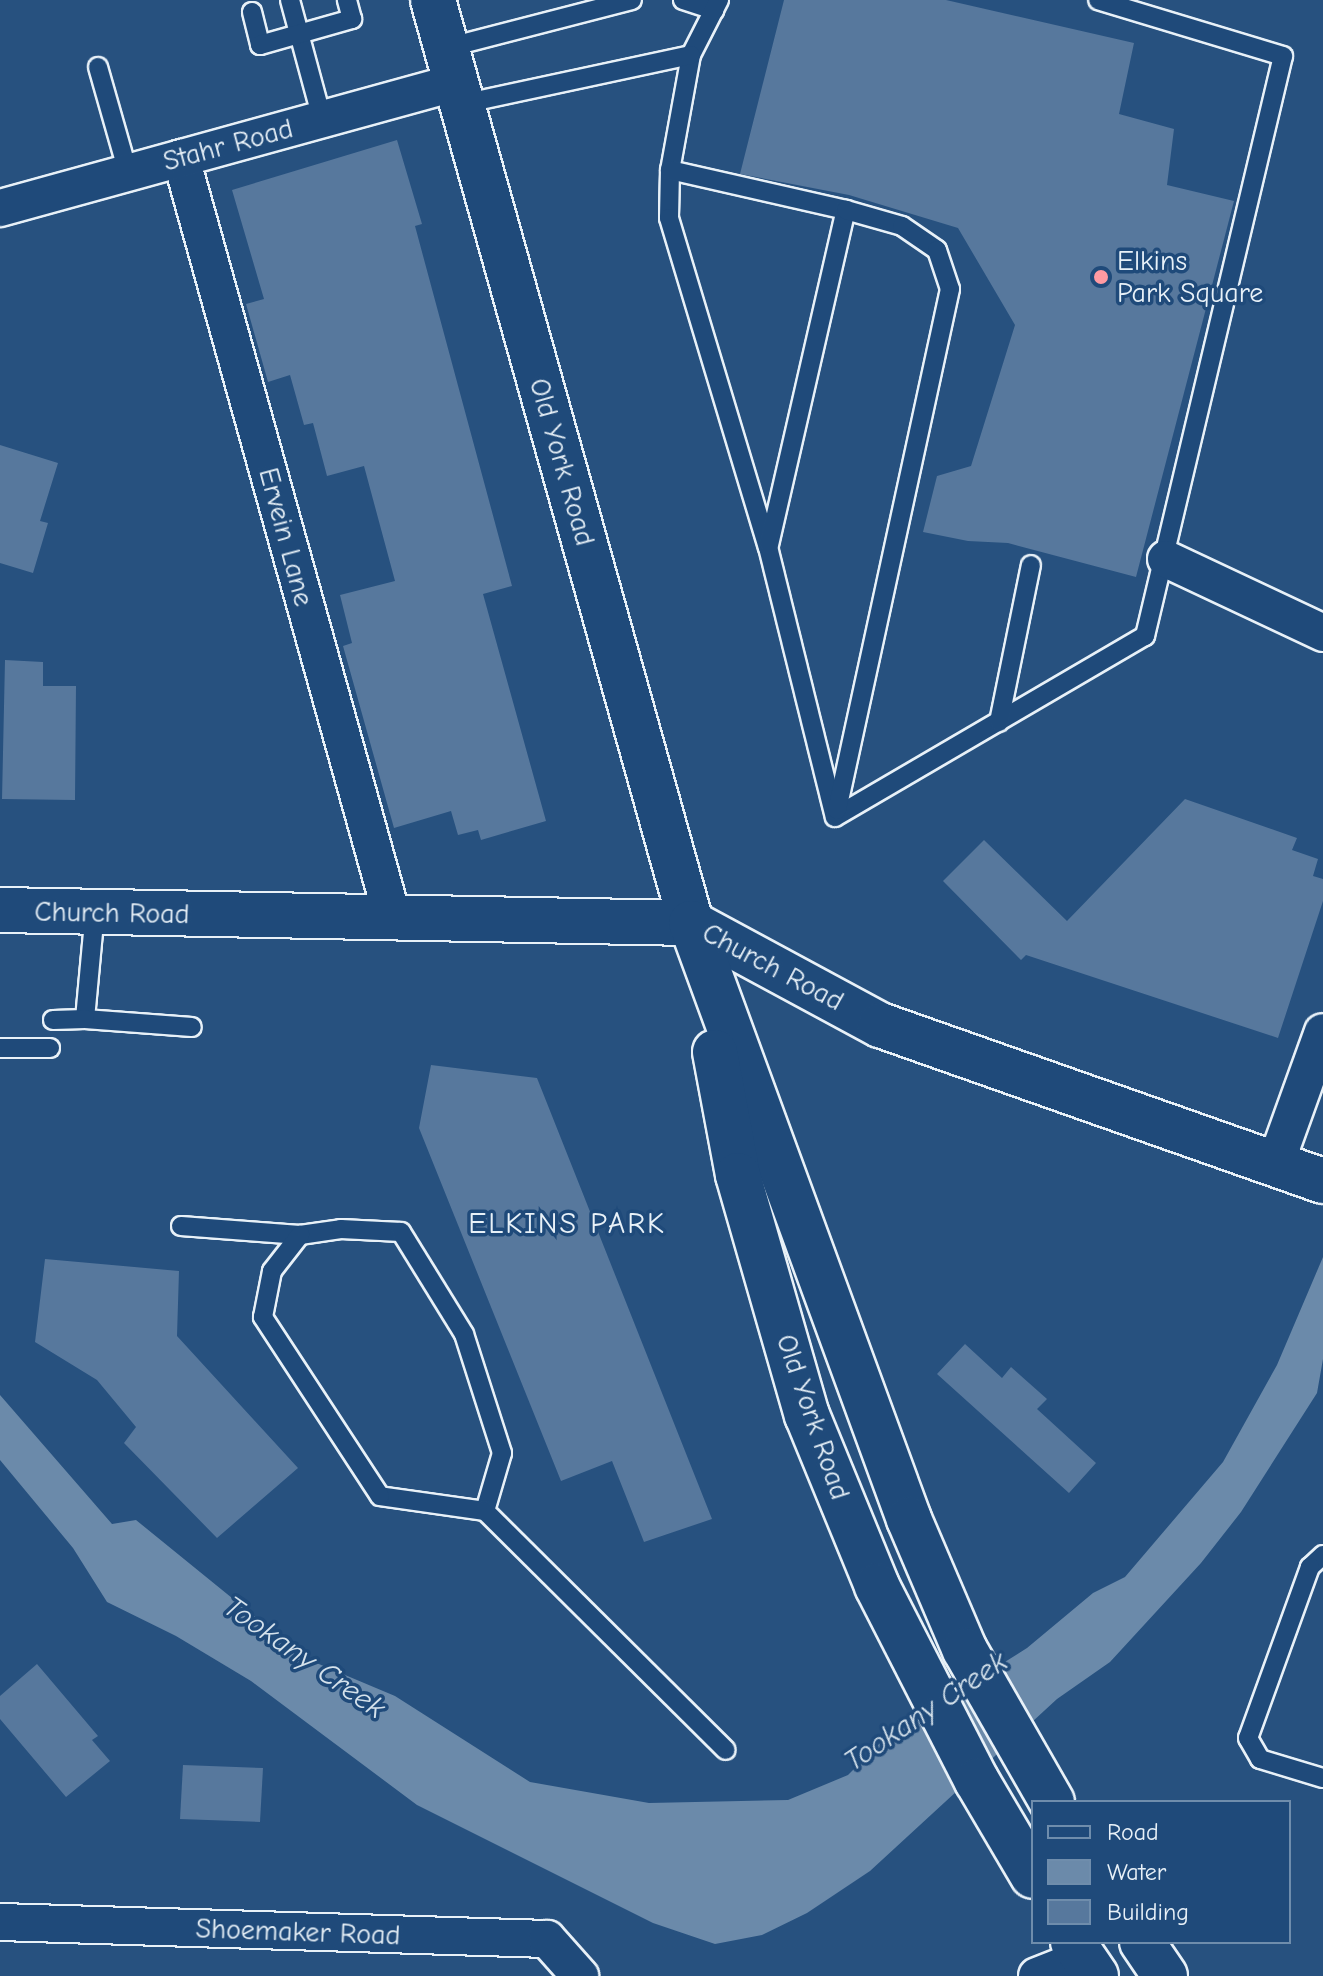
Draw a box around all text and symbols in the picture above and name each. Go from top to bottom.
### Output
street label: Stahr Road [159,112,297,178]
place label: Elkins Park Square [1117,244,1263,310]
marker: Elkins Park Square [1092,268,1110,286]
street label: Old York Road [522,374,602,550]
street label: Ervein Lane [251,464,321,610]
street label: Church Road [34,895,190,931]
street label: Church Road [697,916,849,1018]
district label: ELKINS PARK [468,1206,666,1242]
street label: Old York Road [769,1330,857,1504]
water label: Tookany Creek [216,1589,392,1727]
water label: Tookany Creek [838,1644,1014,1780]
legend [1031,1800,1291,1944]
text: Road [1107,1818,1159,1846]
text: Water [1107,1858,1166,1886]
text: Building [1107,1898,1189,1926]
street label: Shoemaker Road [195,1912,401,1952]

